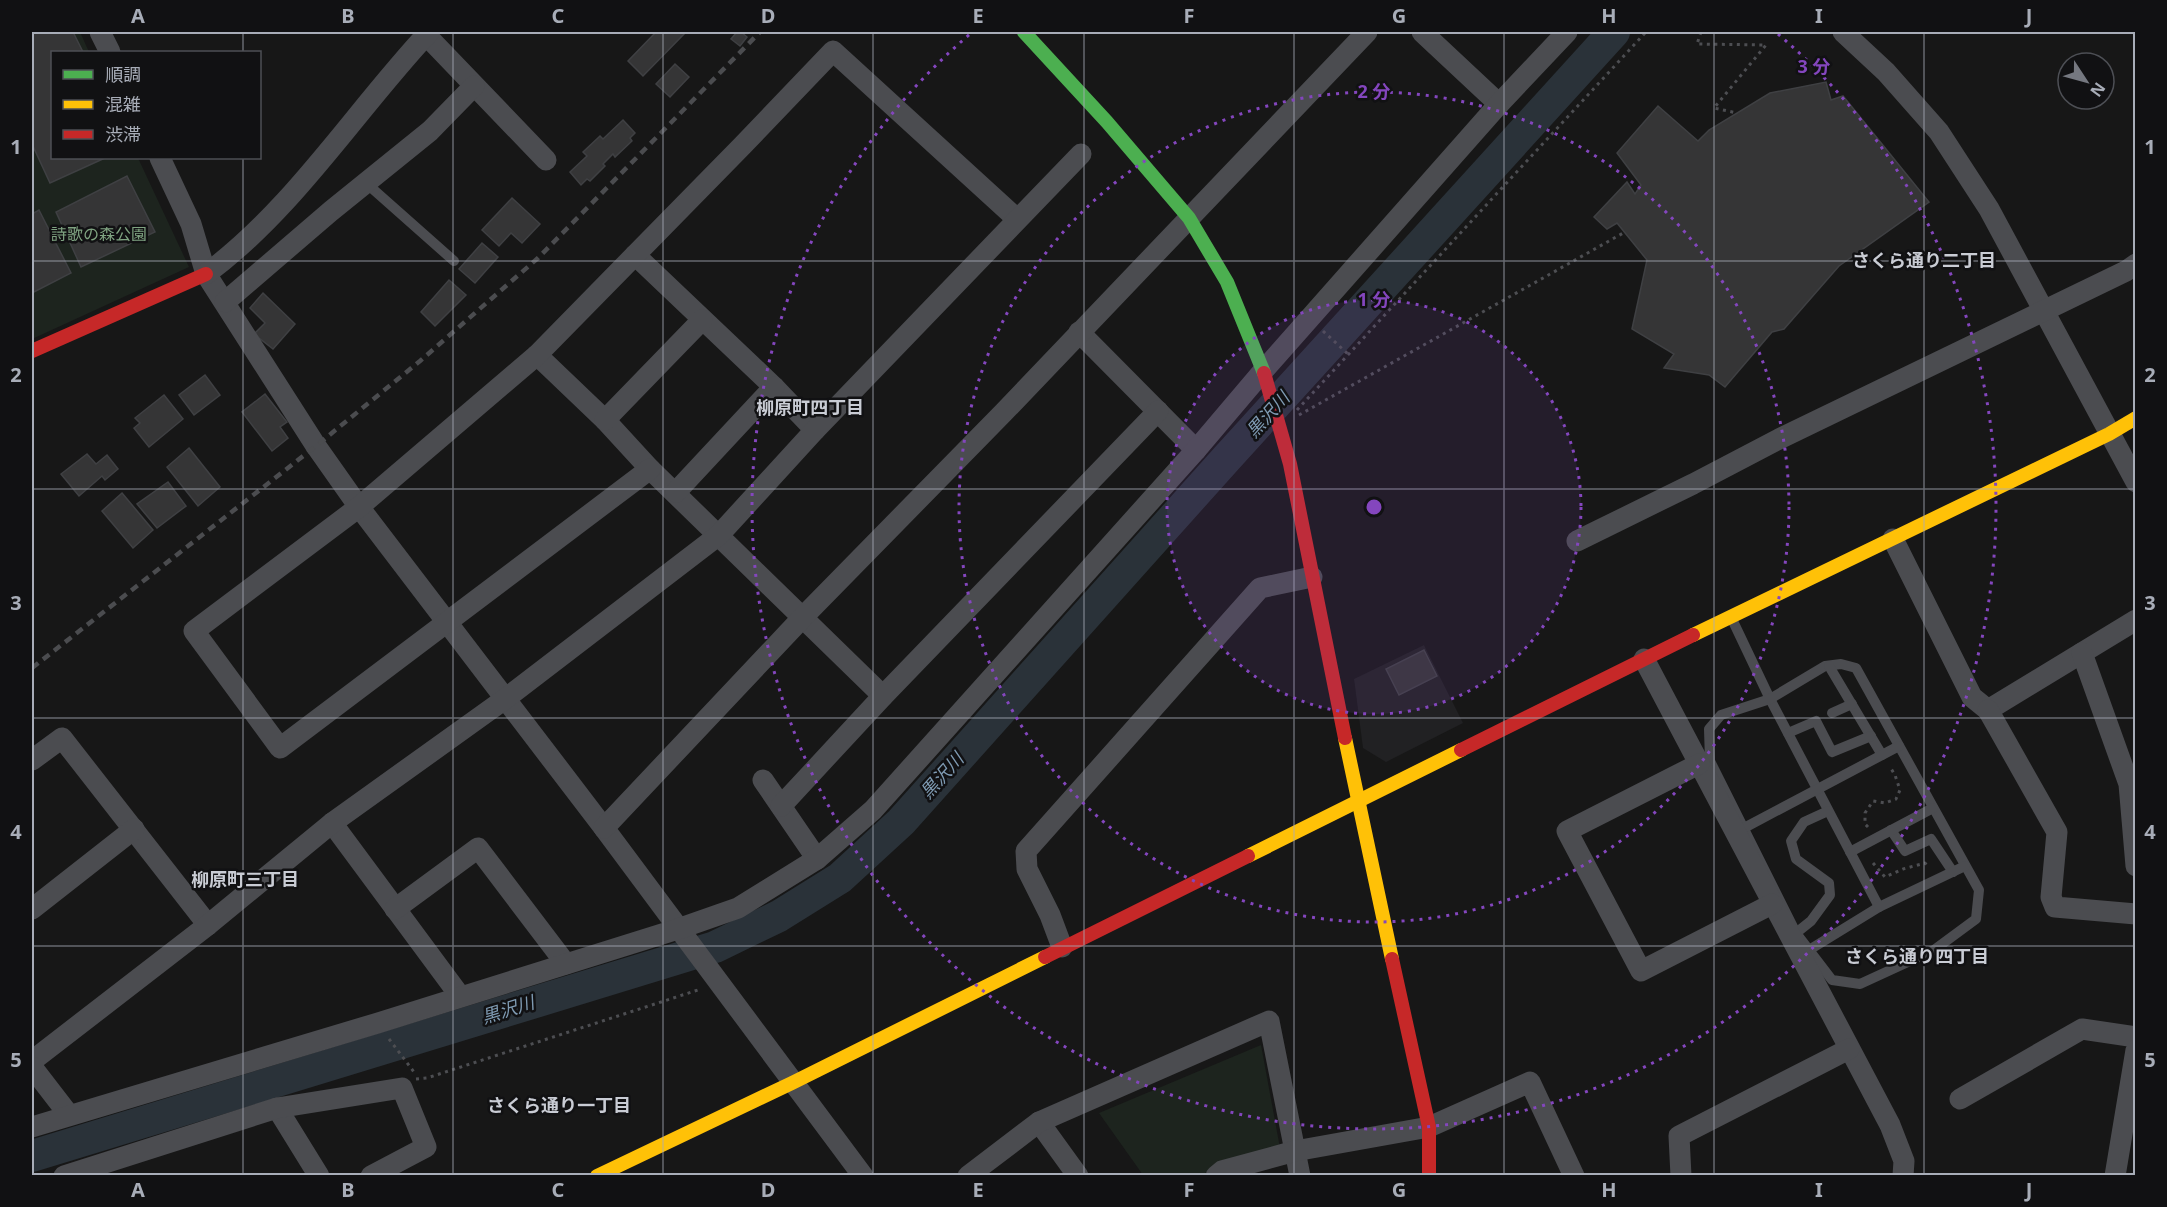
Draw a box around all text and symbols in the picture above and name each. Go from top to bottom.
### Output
text: A [131,2,145,29]
text: B [341,2,355,29]
text: C [552,2,565,29]
text: D [761,2,775,29]
text: E [972,2,984,29]
text: F [1184,2,1194,29]
text: G [1392,2,1406,29]
text: H [1601,2,1617,29]
text: I [1815,2,1823,29]
text: J [2024,2,2032,29]
legend [51,51,261,159]
north arrow [2056,51,2116,111]
text: 3 分 [1798,54,1830,78]
text: 順調 [105,62,141,86]
text: N [2085,78,2111,102]
text: 2 分 [1358,79,1390,103]
text: 混雑 [105,92,141,116]
text: 渋滞 [105,122,141,146]
text: 1 [10,133,22,160]
text: 1 [2144,133,2156,160]
park label: 詩歌の森公園 [51,223,147,245]
district label: さくら通り二丁目 [1852,248,1996,272]
text: 1 分 [1358,287,1390,311]
text: 2 [10,361,22,388]
text: 2 [2144,361,2156,388]
water label: 黒沢川 [1240,385,1296,442]
district label: 柳原町四丁目 [756,395,864,419]
centre of rings [1364,497,1384,517]
text: 3 [10,589,22,616]
text: 3 [2144,589,2156,616]
water label: 黒沢川 [914,746,970,803]
text: 4 [10,818,22,845]
text: 4 [2144,818,2156,845]
district label: 柳原町三丁目 [191,867,299,891]
district label: さくら通り四丁目 [1845,944,1989,968]
water label: 黒沢川 [478,989,539,1028]
text: 5 [10,1046,22,1073]
text: 5 [2144,1046,2156,1073]
district label: さくら通り一丁目 [487,1093,631,1117]
text: A [131,1176,145,1203]
text: B [341,1176,355,1203]
text: C [552,1176,565,1203]
text: D [761,1176,775,1203]
text: E [972,1176,984,1203]
text: F [1184,1176,1194,1203]
text: G [1392,1176,1406,1203]
text: H [1601,1176,1617,1203]
text: I [1815,1176,1823,1203]
text: J [2024,1176,2032,1203]

